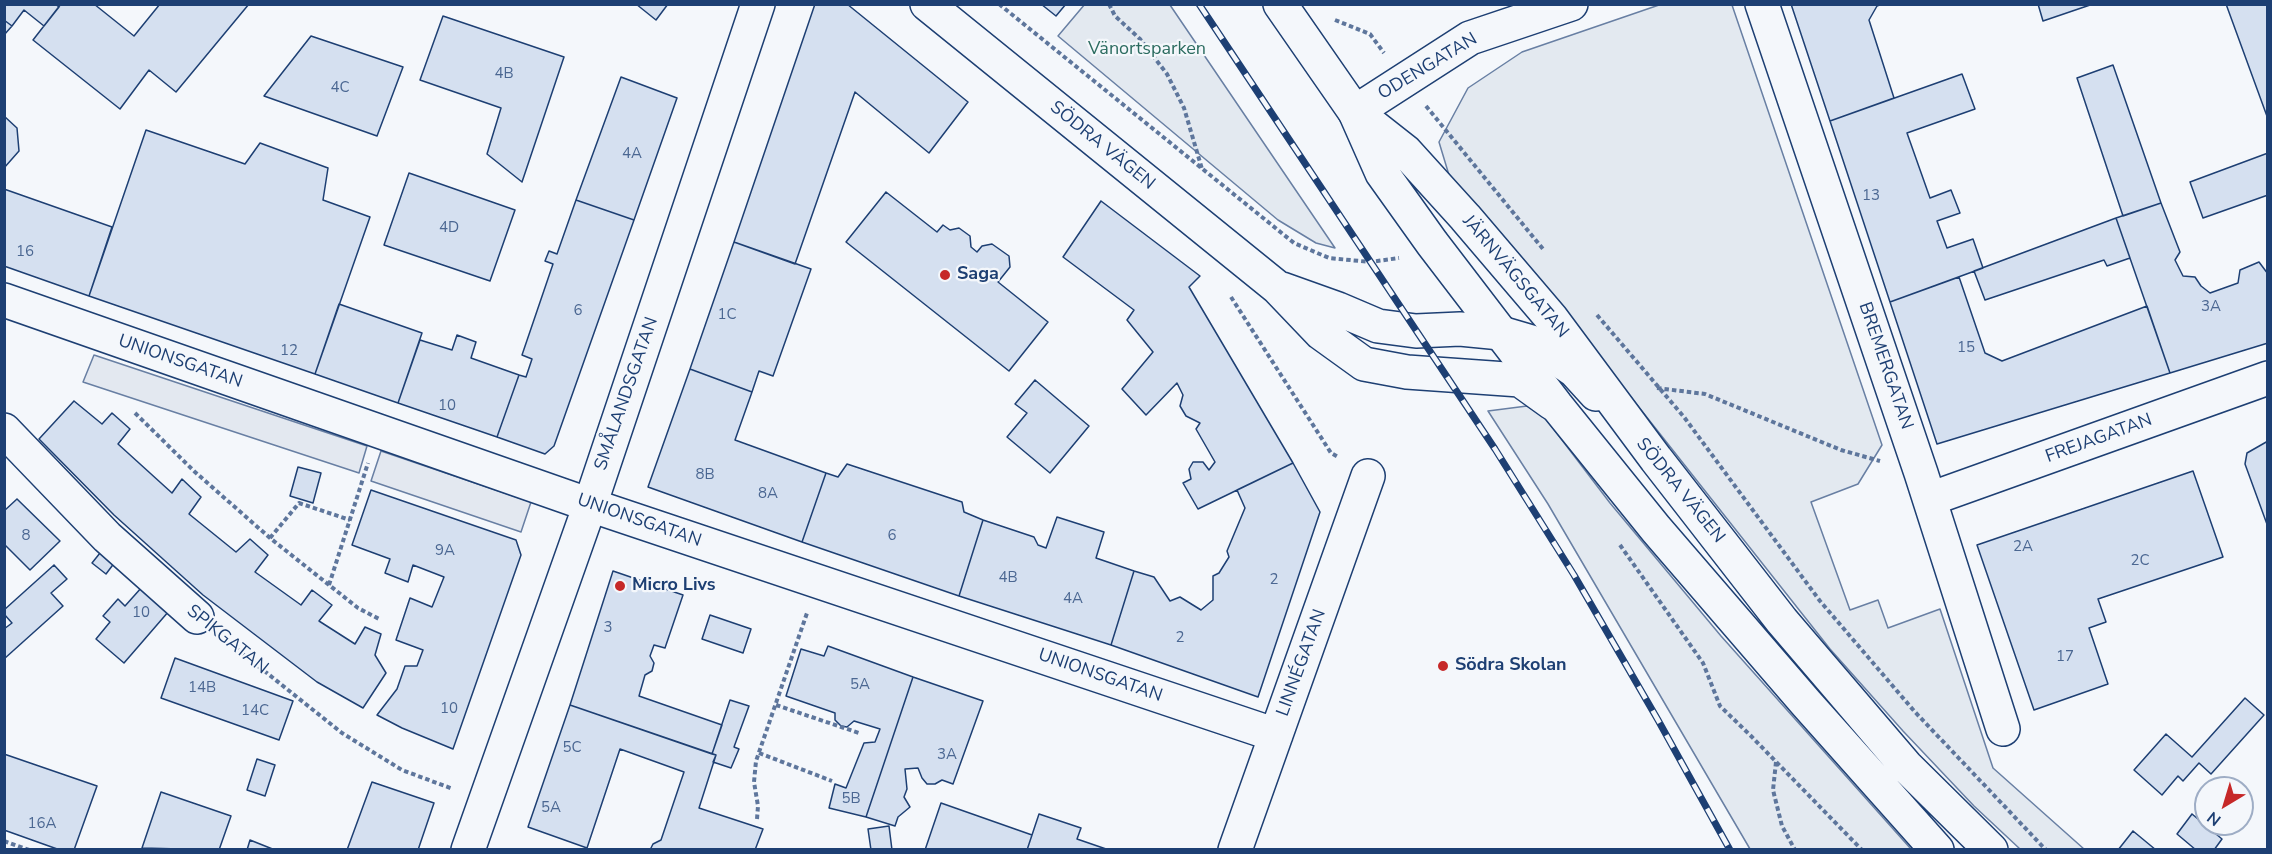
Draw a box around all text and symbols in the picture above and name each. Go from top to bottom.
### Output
street label: ODENGATAN [1375,29,1481,105]
park label: Vänortsparken [1088,39,1206,61]
house number: 4B [494,65,514,83]
house number: 4C [330,79,350,97]
street label: SÖDRA VÄGEN [1045,97,1159,195]
house number: 4A [622,145,642,163]
house number: 13 [1862,187,1880,205]
street label: JÄRNVÄGSGATAN [1457,211,1573,343]
house number: 4D [439,219,459,237]
house number: 16 [16,243,34,261]
place label: Saga [957,264,999,286]
marker: Saga [938,268,952,282]
house number: 3A [2201,298,2221,316]
street label: BREMERGATAN [1853,299,1917,433]
house number: 6 [574,302,582,320]
house number: 1C [717,306,737,324]
street label: SMÅLANDSGATAN [591,315,663,473]
street label: UNIONSGATAN [115,331,245,393]
house number: 15 [1957,339,1975,357]
house number: 12 [280,342,298,360]
house number: 10 [438,397,456,415]
street label: FREJAGATAN [2043,410,2155,468]
street label: SÖDRA VÄGEN [1631,434,1729,548]
house number: 8B [695,466,715,484]
house number: 8A [758,485,778,503]
street label: UNIONSGATAN [574,490,704,552]
house number: 8 [22,527,30,545]
house number: 6 [888,527,896,545]
house number: 2A [2013,538,2033,556]
house number: 9A [435,542,455,560]
house number: 2C [2130,552,2150,570]
house number: 4B [998,569,1018,587]
house number: 2 [1270,571,1278,589]
place label: Micro Livs [632,575,716,597]
marker: Micro Livs [613,579,627,593]
house number: 4A [1063,590,1083,608]
street label: SPIKGATAN [182,601,272,679]
house number: 10 [132,604,150,622]
street label: LINNÉGATAN [1273,607,1331,719]
house number: 3 [604,619,612,637]
house number: 2 [1176,629,1184,647]
street label: UNIONSGATAN [1035,645,1165,707]
house number: 17 [2056,648,2074,666]
place label: Södra Skolan [1455,655,1567,677]
marker: Södra Skolan [1436,659,1450,673]
house number: 5A [850,676,870,694]
house number: 14B [188,679,216,697]
house number: 10 [440,700,458,718]
house number: 14C [241,702,269,720]
house number: 5C [562,739,582,757]
house number: 3A [937,746,957,764]
north arrow [2194,776,2254,836]
house number: 5B [841,790,861,808]
house number: 5A [541,799,561,817]
text: N [2203,806,2226,831]
house number: 16A [28,815,56,833]

